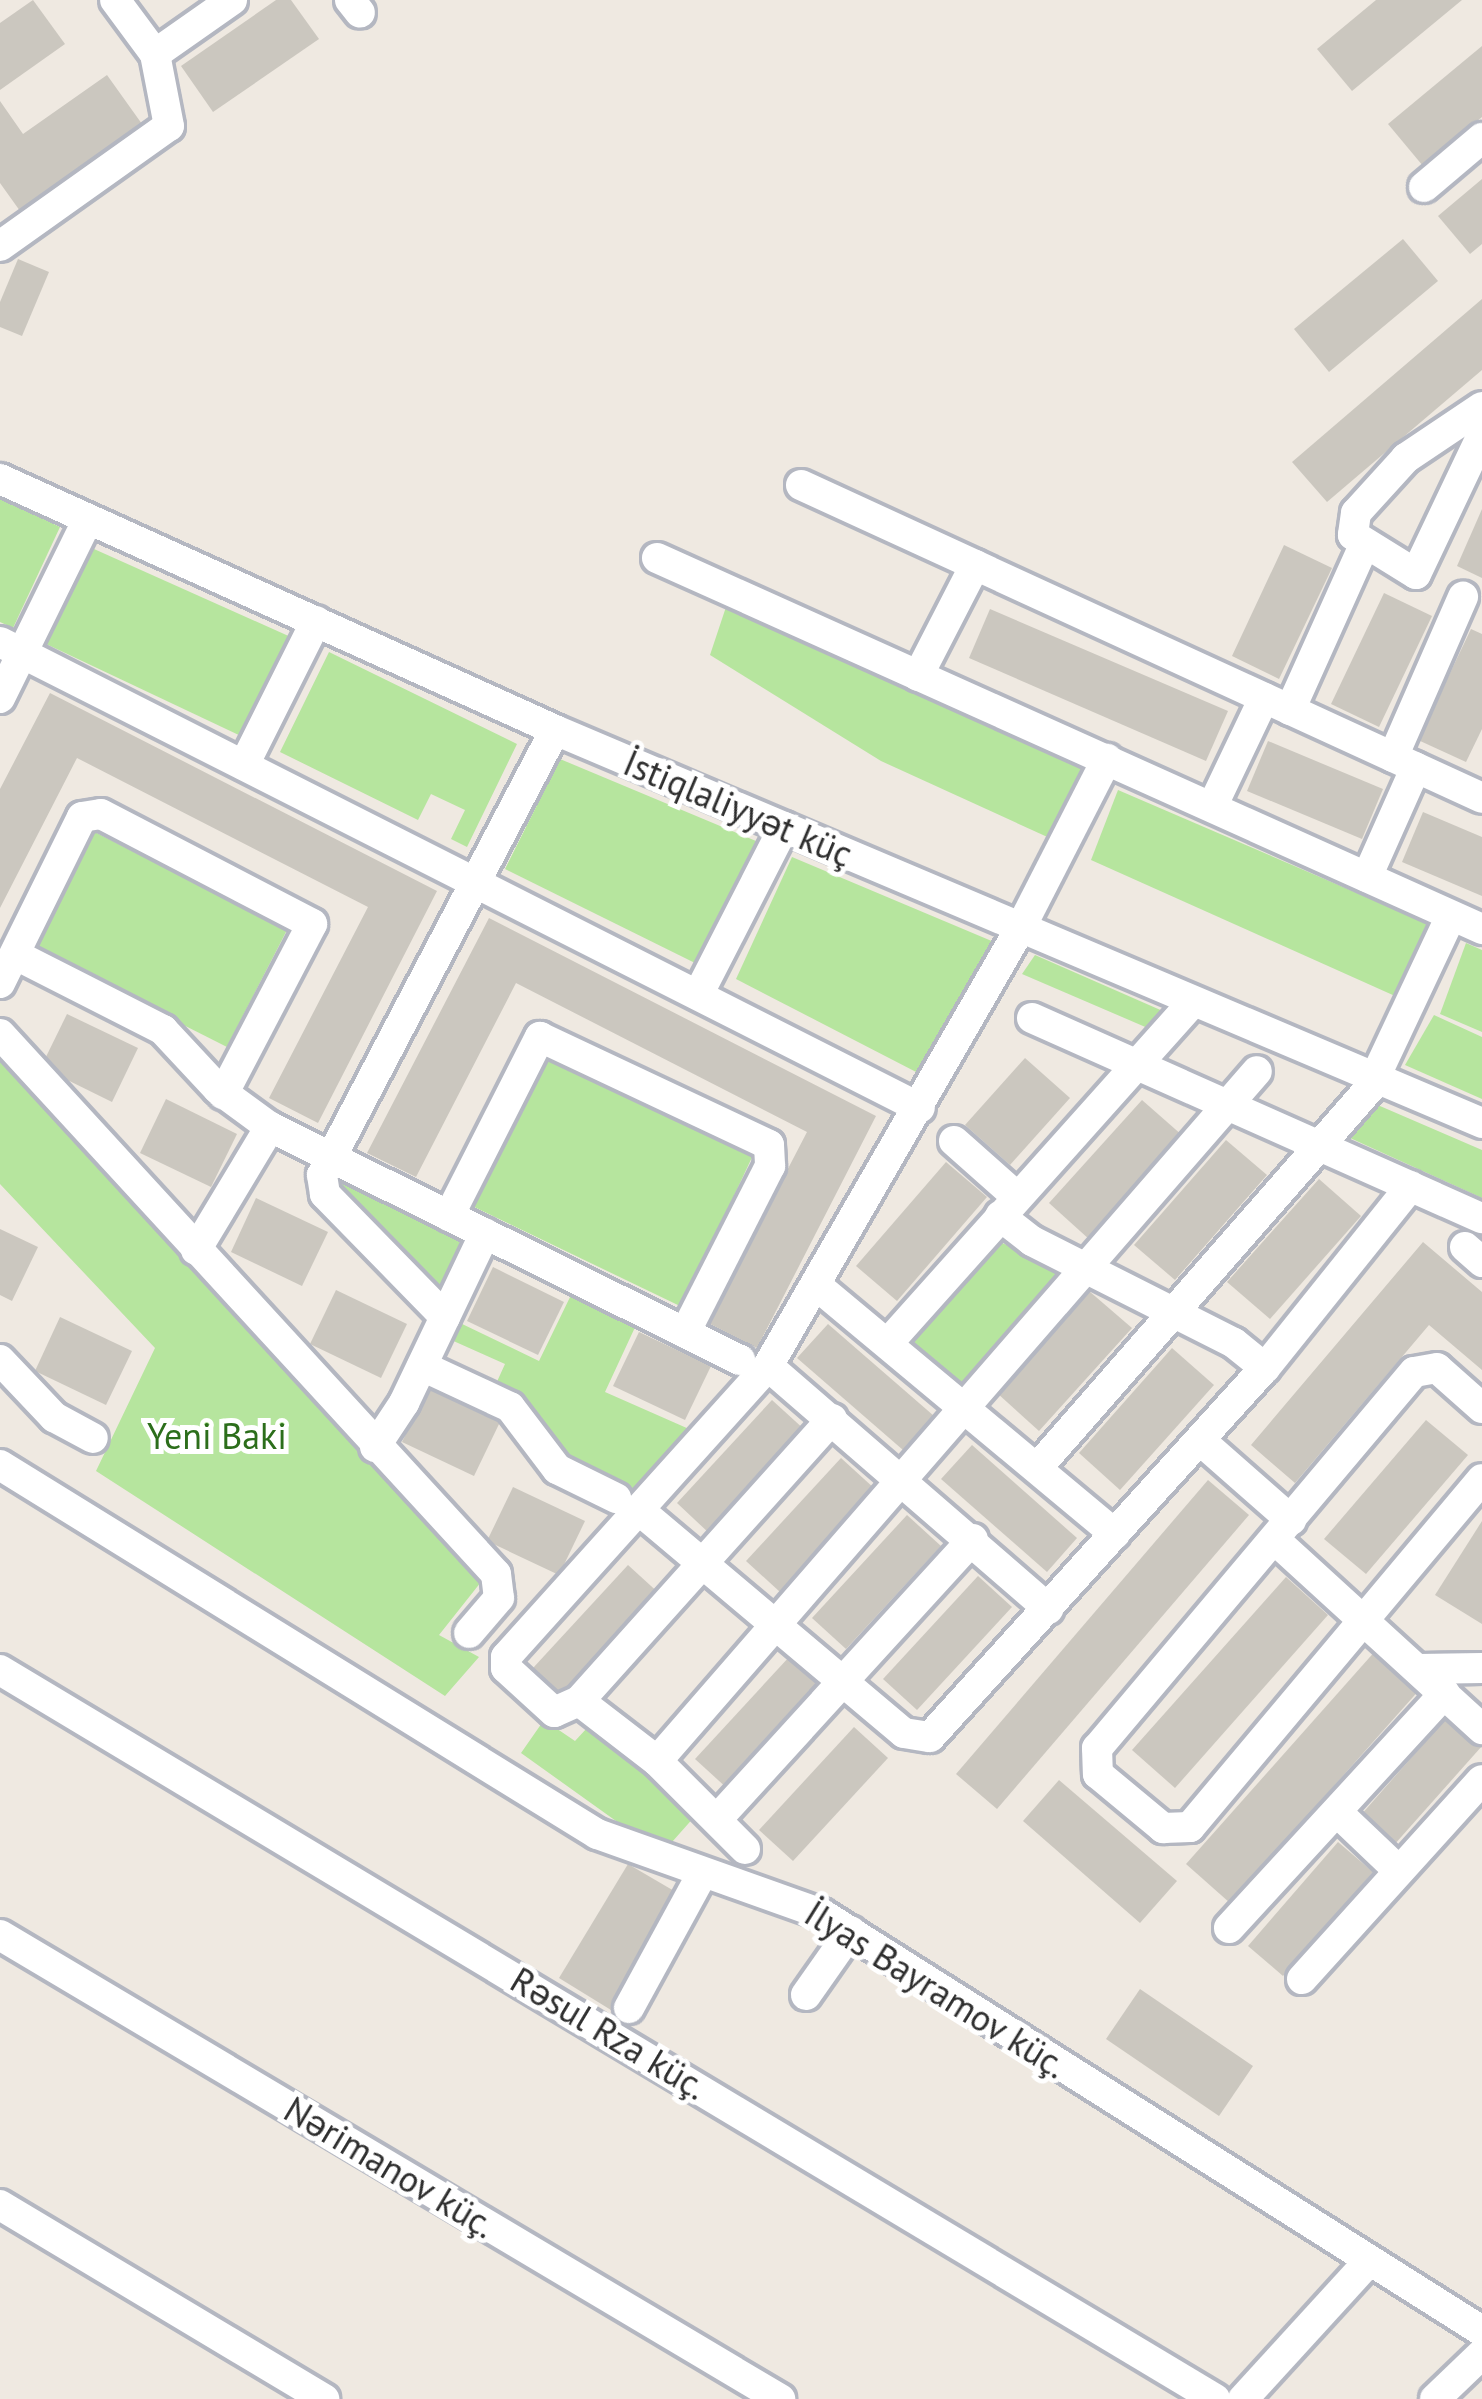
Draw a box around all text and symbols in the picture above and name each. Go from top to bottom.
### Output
street label: İstiqlaliyyət küç [617,740,859,876]
park label: Yeni Baki [147,1414,287,1458]
street label: İlyas Bayramov küç. [797,1891,1075,2087]
street label: Rəsul Rza küç. [503,1958,715,2108]
street label: Nərimanov küç. [276,2087,504,2247]

